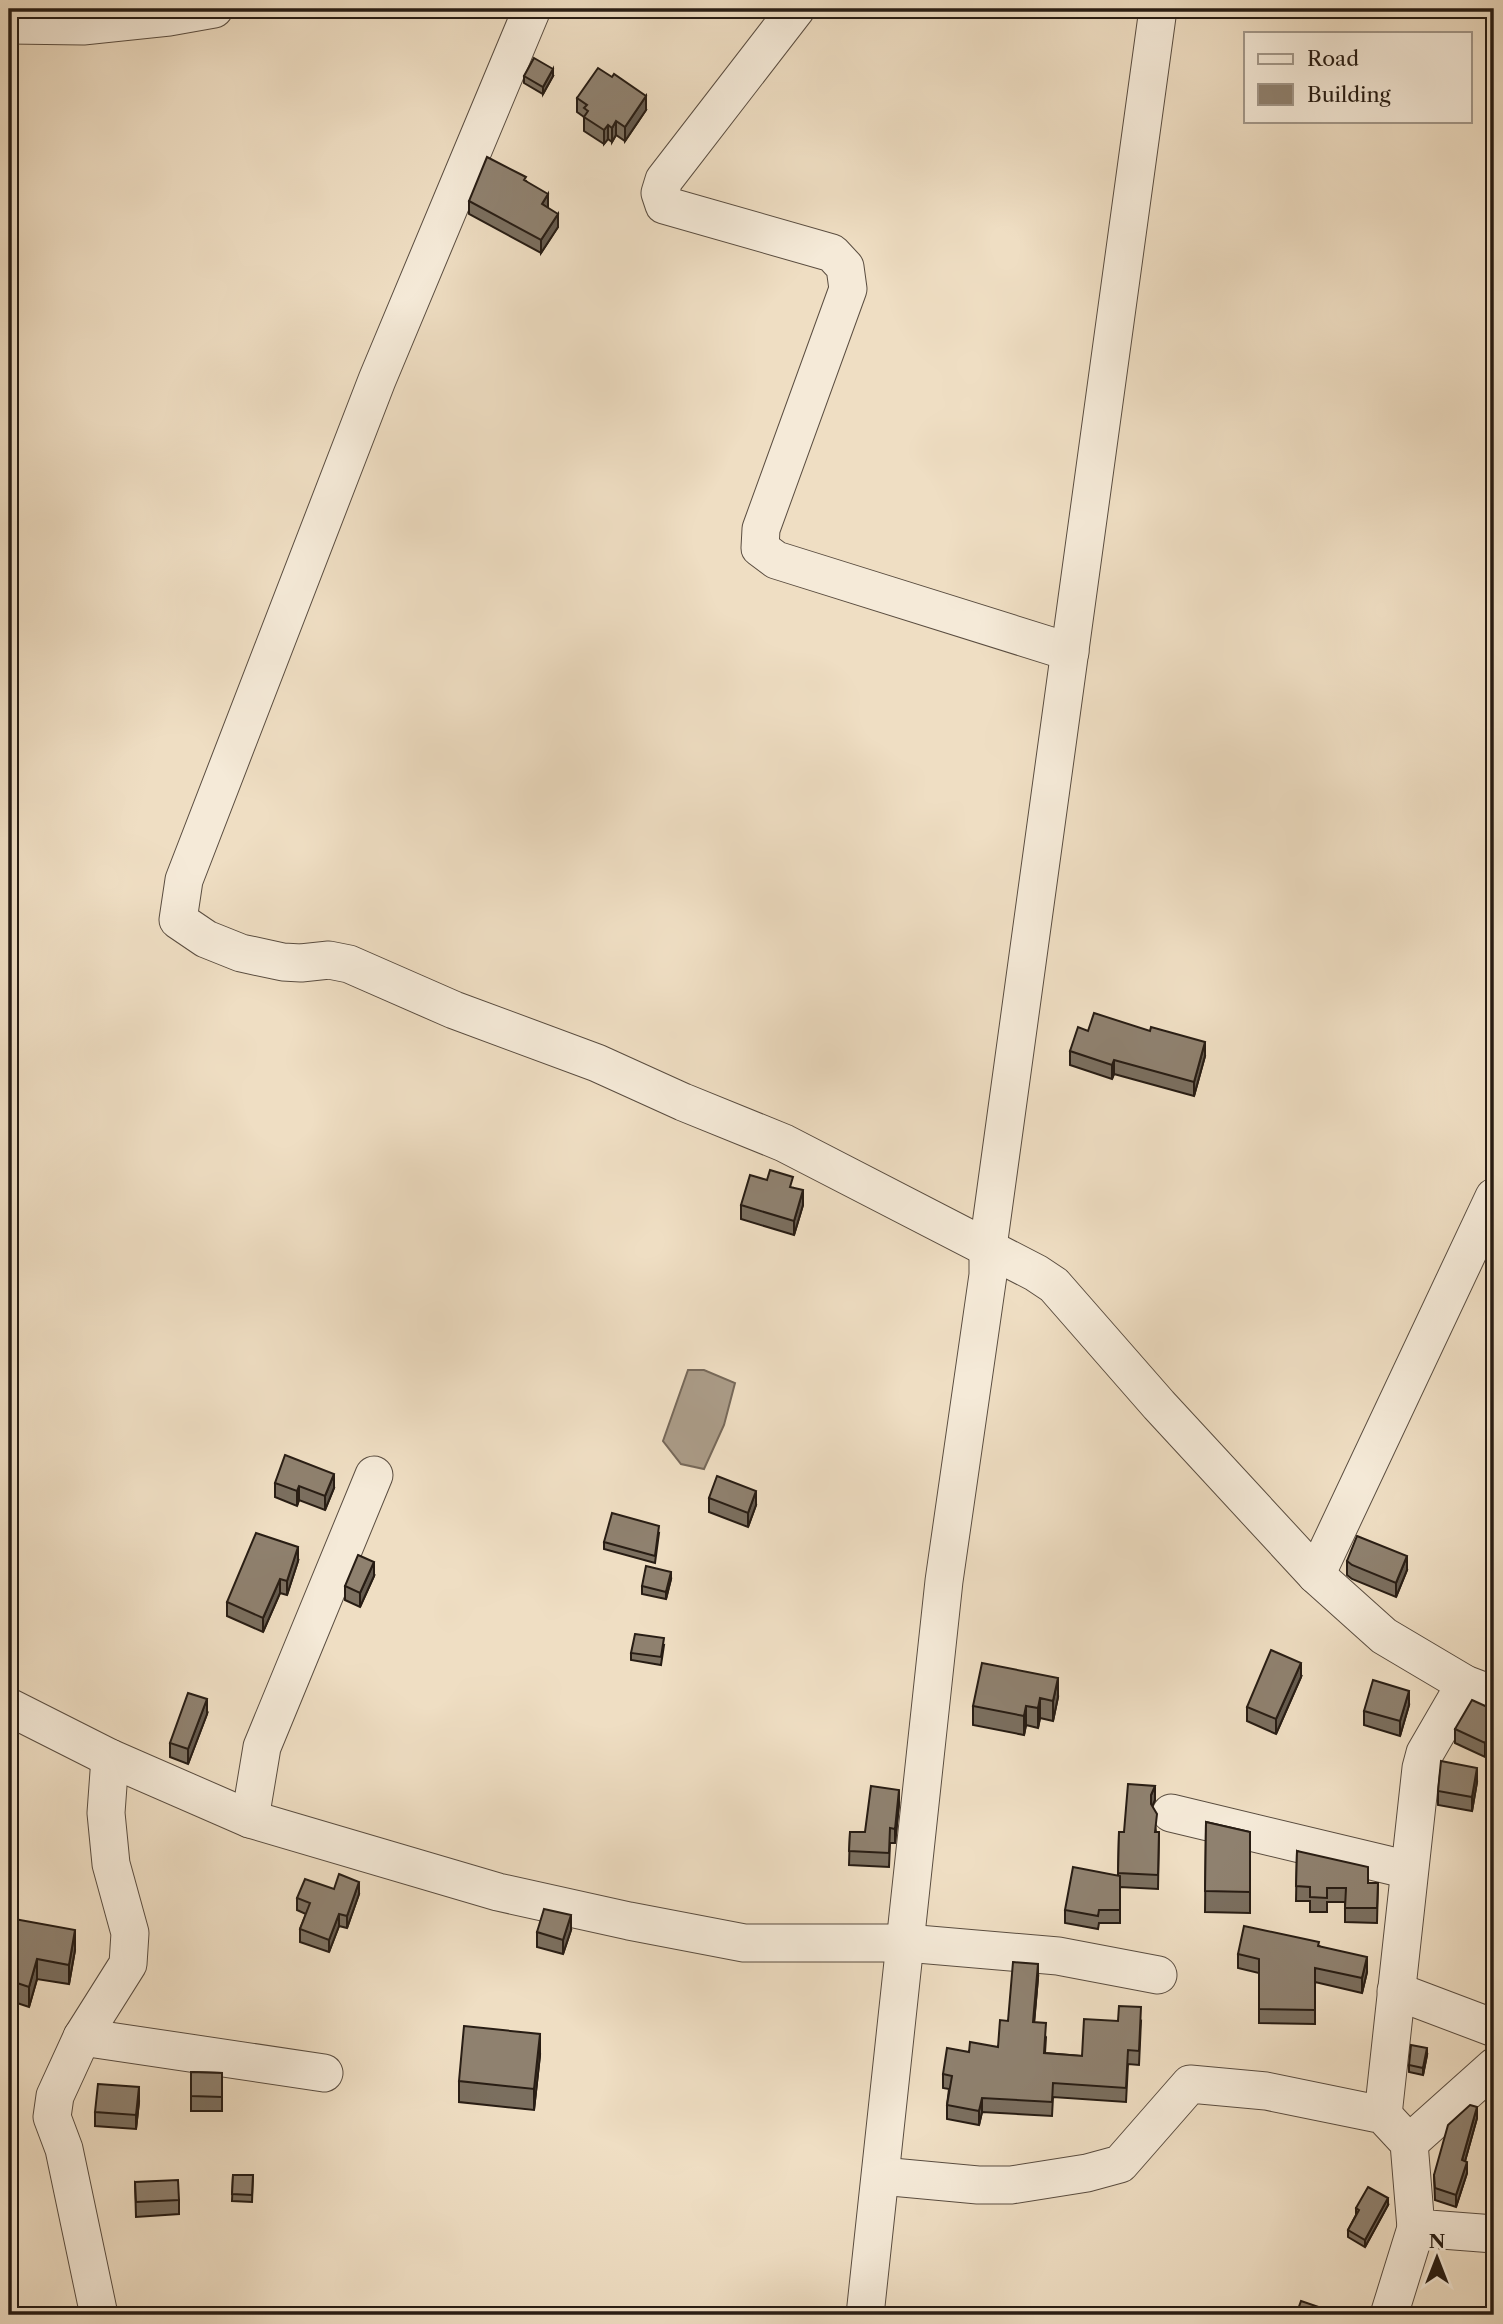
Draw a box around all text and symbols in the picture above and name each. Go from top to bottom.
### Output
legend [1244,32,1472,122]
text: Road [1307,46,1359,71]
text: Building [1307,82,1392,107]
north arrow [1402,2222,1472,2292]
text: N [1429,2230,1445,2253]

